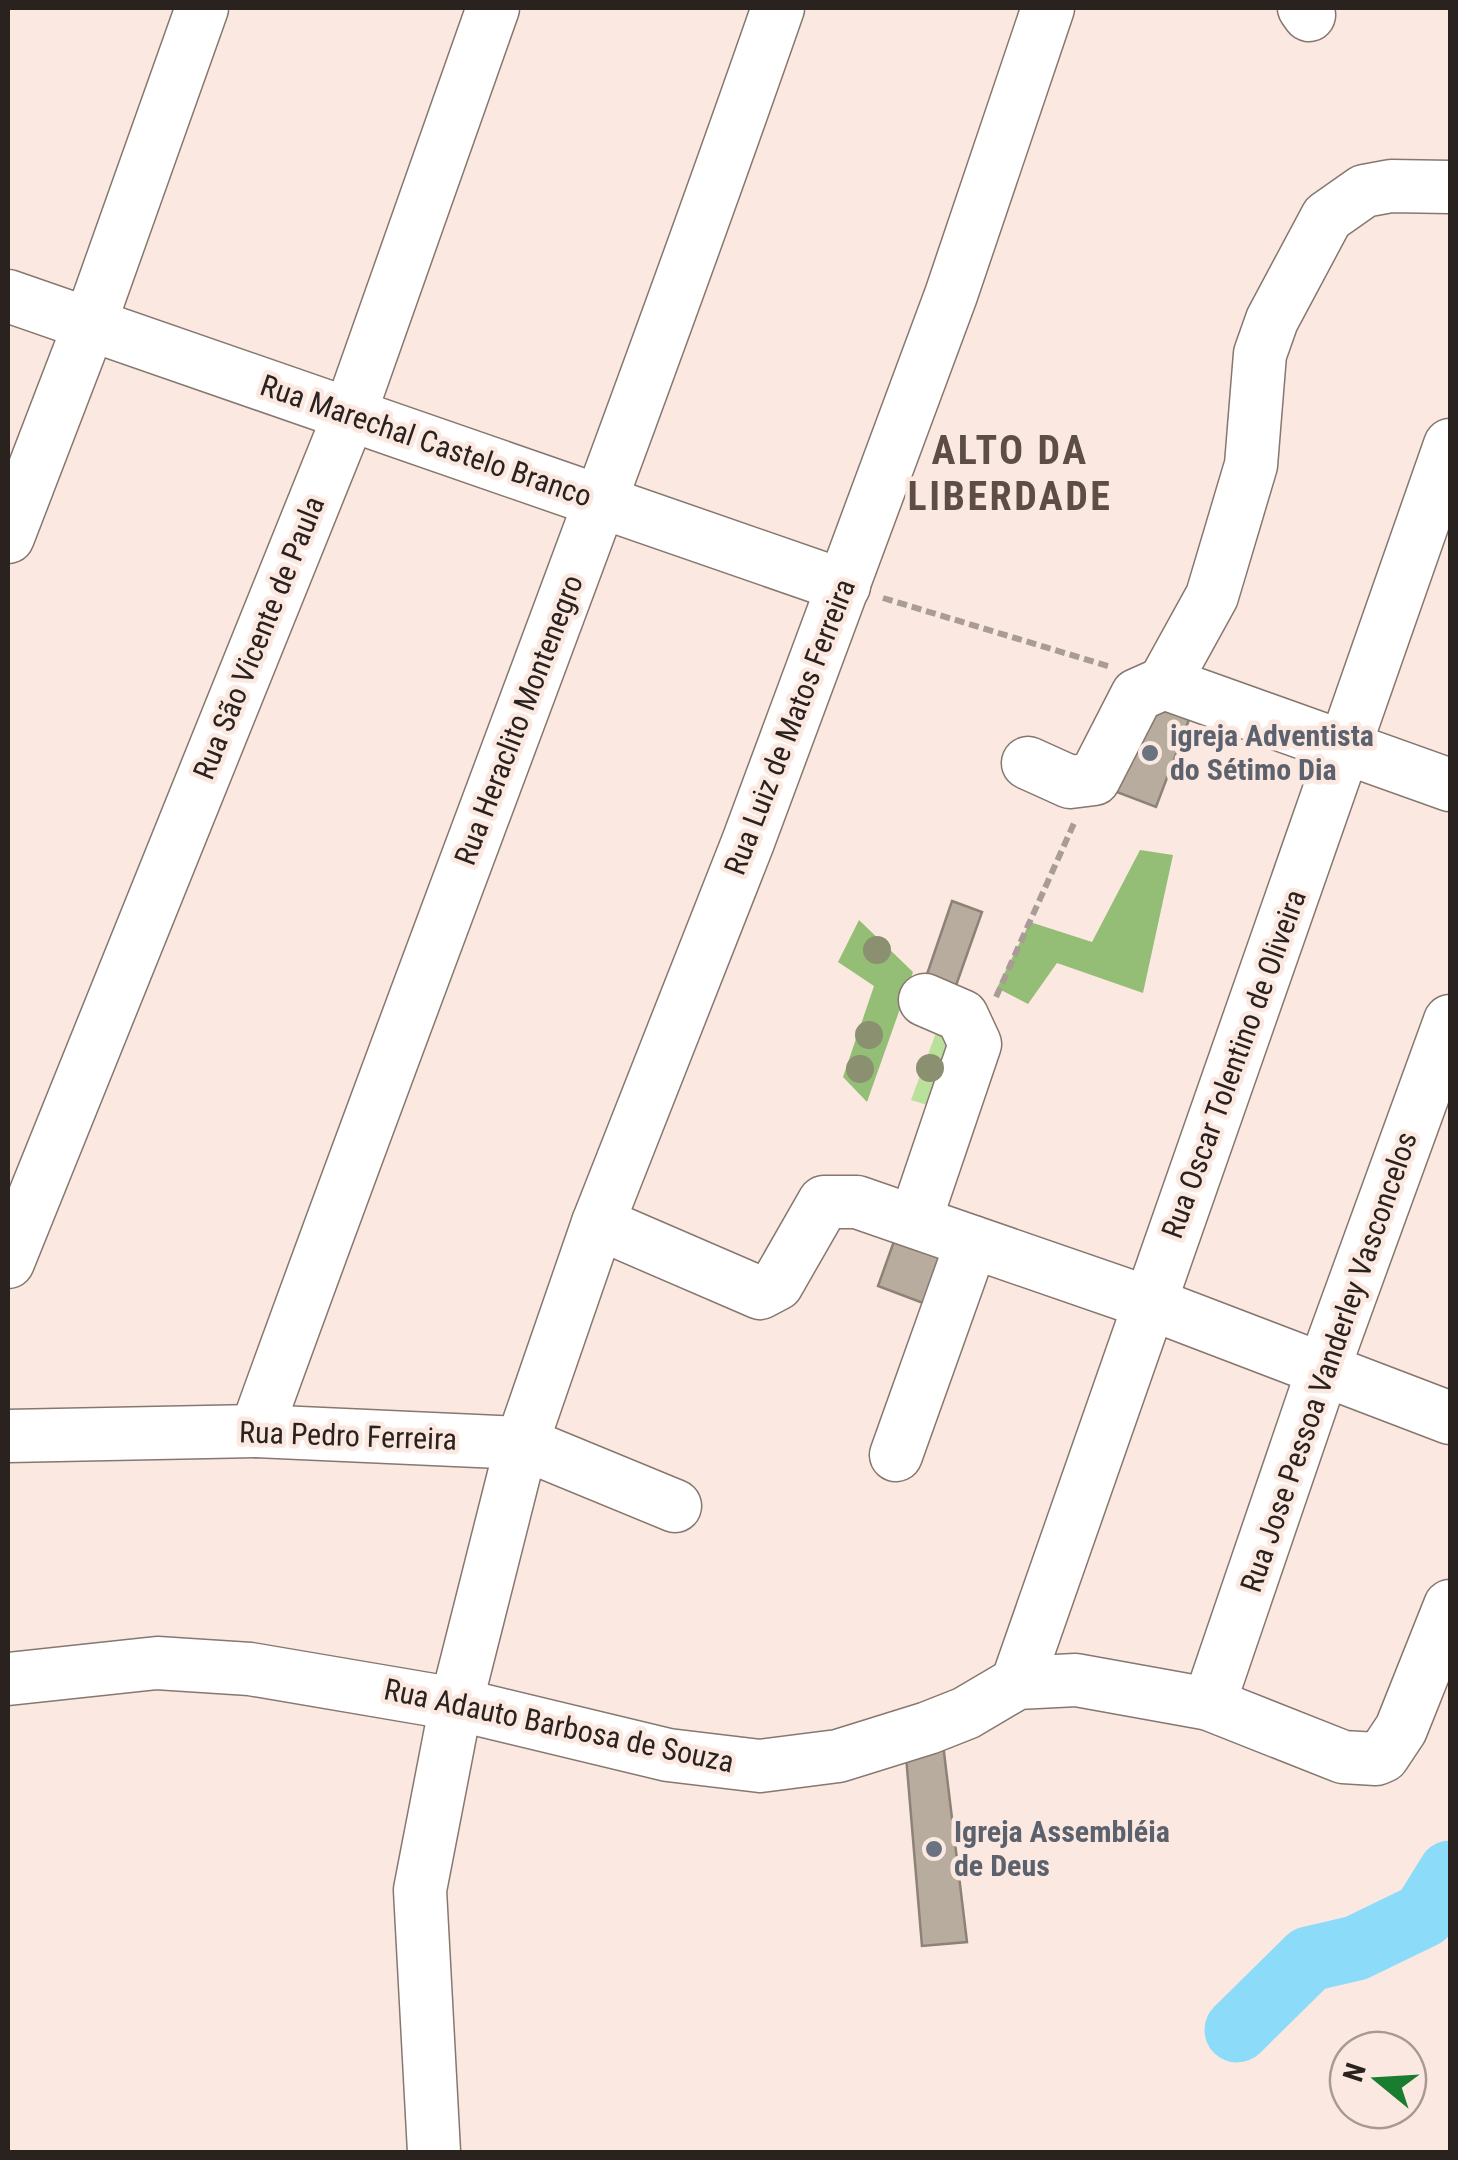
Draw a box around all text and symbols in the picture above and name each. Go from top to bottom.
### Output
street label: Rua Marechal Castelo Branco [256,367,596,514]
district label: ALTO DA LIBERDADE [908,427,1112,520]
street label: Rua São Vicente de Paula [186,491,331,784]
street label: Rua Heraclito Montenegro [447,570,590,870]
street label: Rua Luiz de Matos Ferreira [717,574,862,880]
place label: igreja Adventista do Sétimo Dia [1170,718,1374,787]
marker: igreja Adventista do Sétimo Dia [1139,742,1161,764]
street label: Rua Oscar Tolentino de Oliveira [1154,885,1313,1243]
street label: Rua Jose Pessoa Vanderley Vasconcelos [1233,1127,1424,1597]
street label: Rua Pedro Ferreira [239,1414,458,1457]
street label: Rua Adauto Barbosa de Souza [381,1671,737,1780]
place label: Igreja Assembléia de Deus [954,1814,1170,1883]
marker: Igreja Assembléia de Deus [923,1838,945,1860]
north arrow [1328,2030,1428,2130]
text: N [1336,2059,1373,2086]

